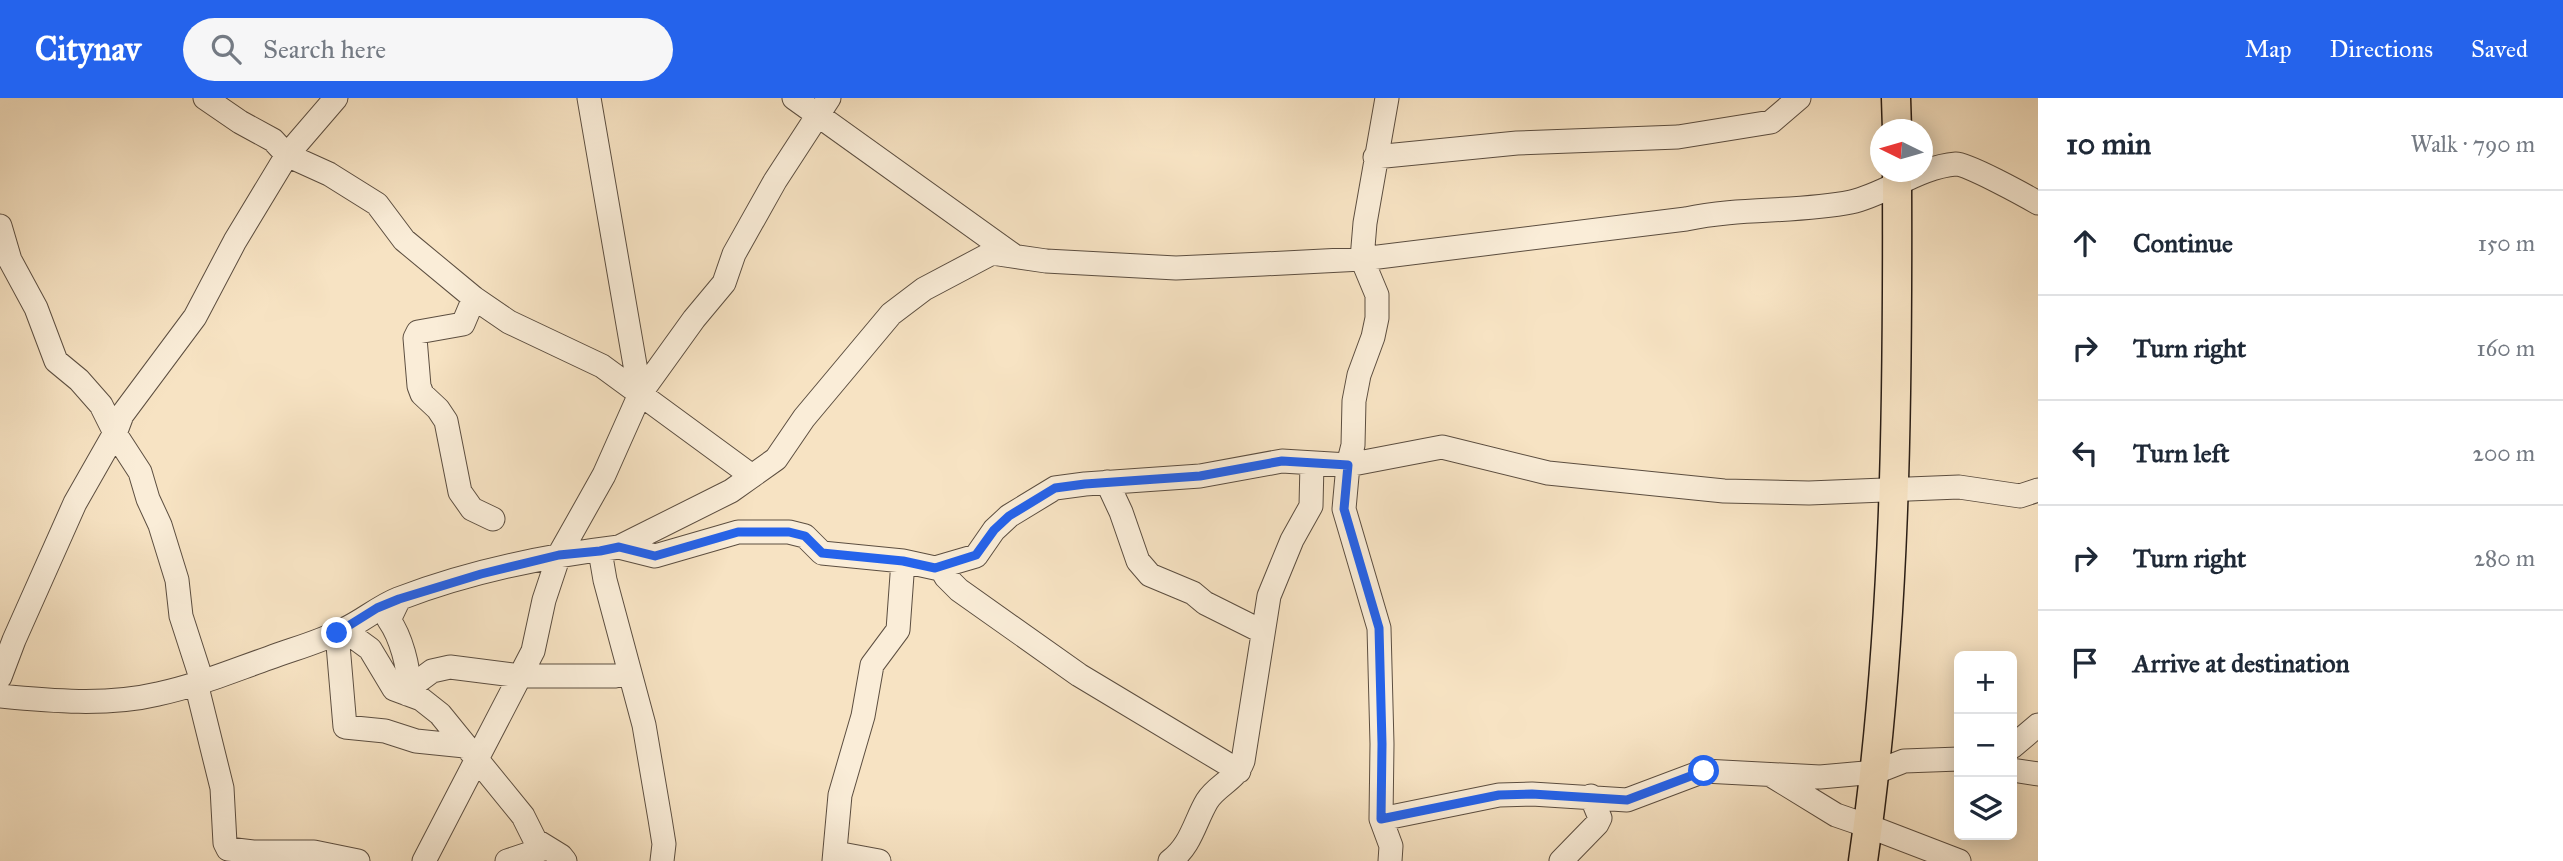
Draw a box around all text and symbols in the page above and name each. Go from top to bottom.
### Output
search box [183,18,673,81]
text: Citynav [35,29,141,69]
icon: search [207,30,245,68]
text: Search here [263,33,386,65]
text: Map [2245,34,2292,64]
text: Directions [2330,34,2433,64]
text: Saved [2471,34,2528,64]
north arrow [1870,119,1933,182]
text: 10 min [2066,126,2151,162]
text: Walk · 790 m [2410,130,2535,158]
icon: ahead [2066,224,2104,262]
text: Continue [2133,227,2233,259]
text: 150 m [2478,229,2535,257]
icon: right [2066,329,2104,367]
text: Turn right [2133,332,2246,364]
text: 160 m [2477,334,2535,362]
icon: left [2066,434,2104,472]
text: Turn left [2133,437,2229,469]
text: 200 m [2473,439,2535,467]
icon: right [2066,539,2104,577]
text: Turn right [2133,542,2246,574]
text: 280 m [2474,544,2535,572]
route end [321,617,352,648]
icon: arrive [2066,644,2104,682]
text: Arrive at destination [2133,647,2350,679]
map controls [1954,651,2017,840]
button: + [1954,651,2017,714]
button: − [1954,714,2017,777]
route start [1688,755,1719,786]
button: layers [1954,777,2017,840]

